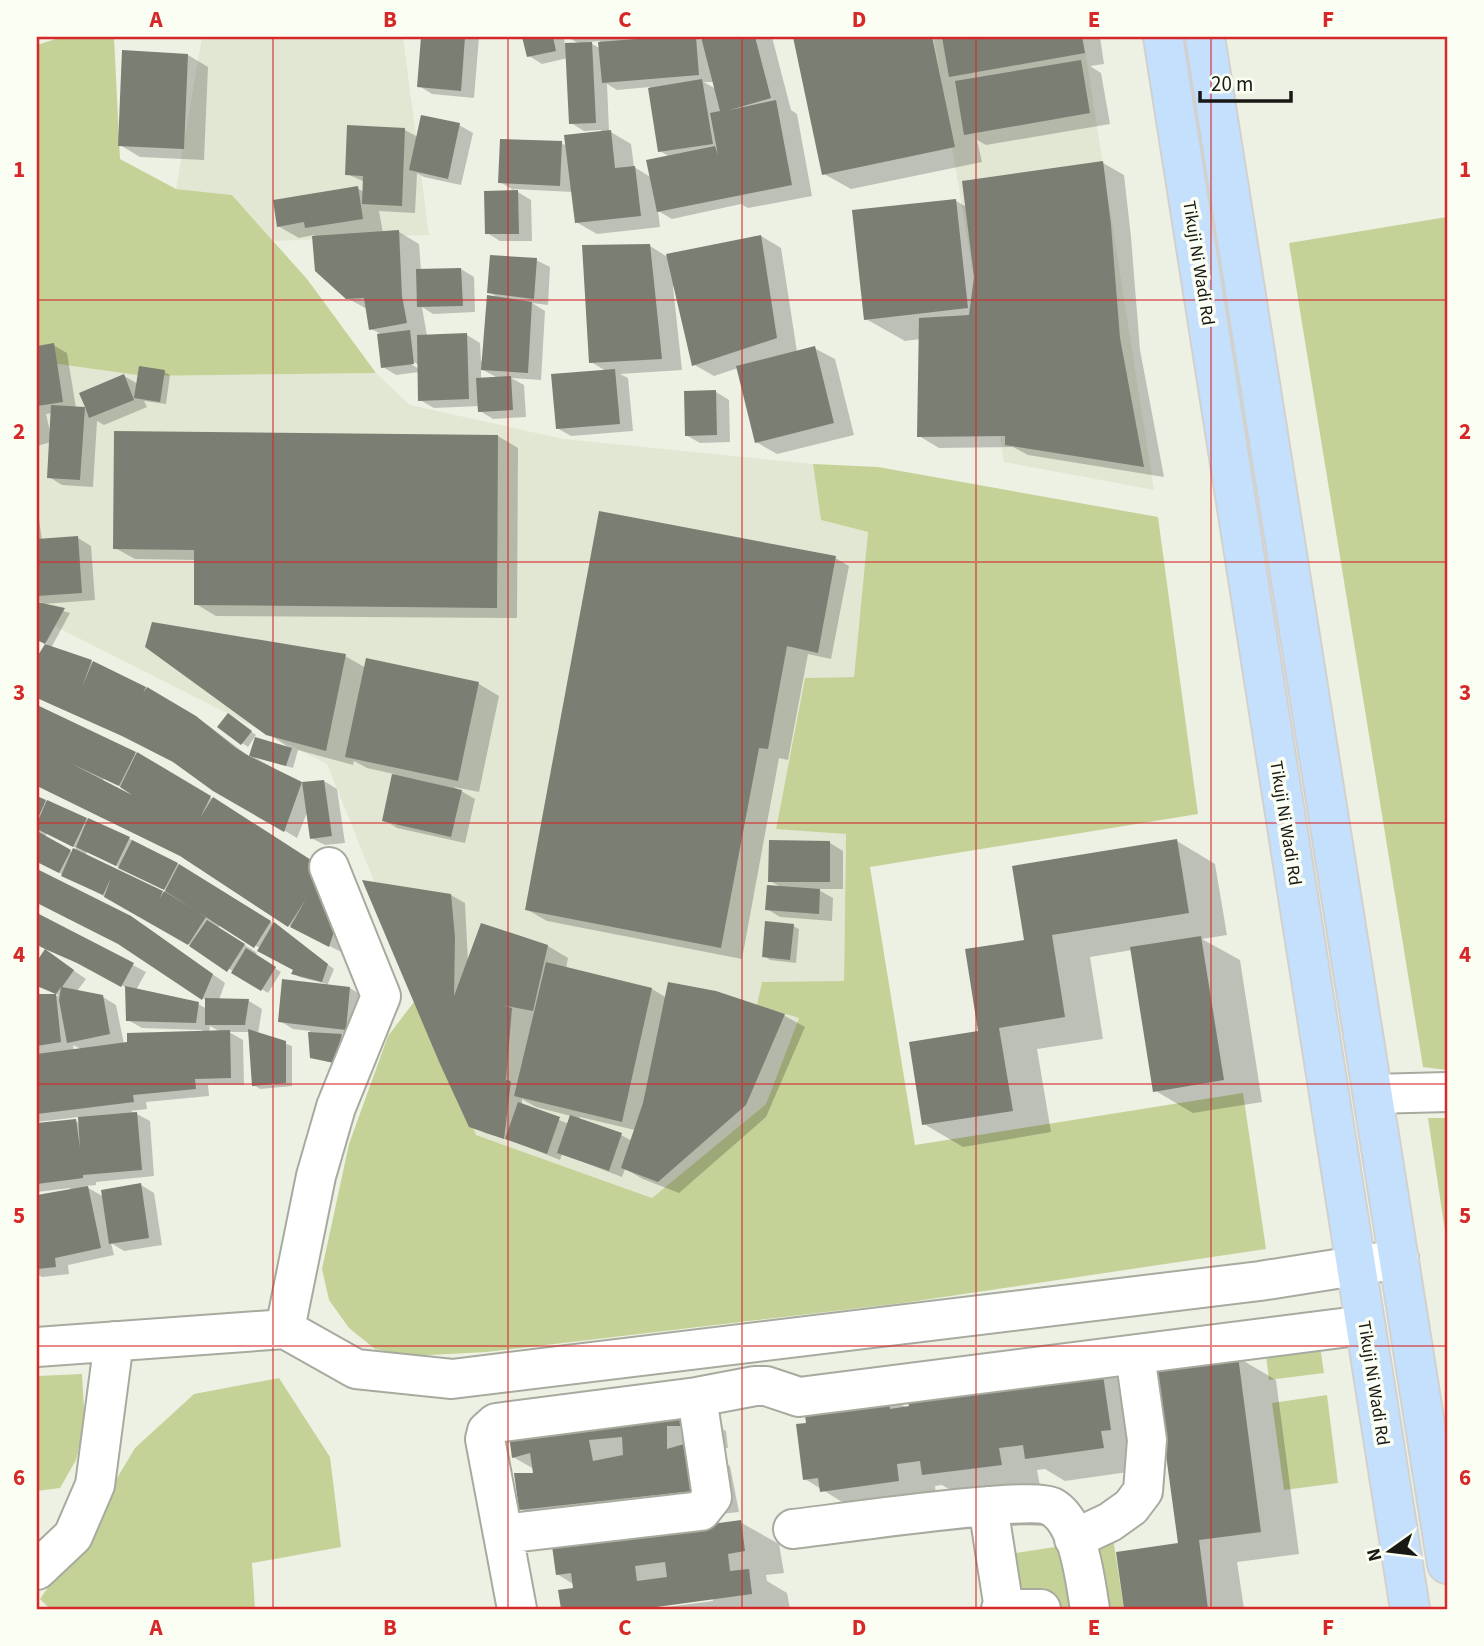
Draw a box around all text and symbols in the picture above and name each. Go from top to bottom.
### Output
text: A [148,3,163,36]
text: B [383,3,397,36]
text: C [618,3,632,36]
text: D [852,3,866,36]
text: E [1088,3,1100,36]
text: F [1322,3,1334,36]
scale bar [1200,60,1292,104]
text: 20 m [1211,69,1253,99]
text: 1 [13,153,25,186]
text: 1 [1459,153,1471,186]
street label: Tikuji Ni Wadi Rd [1176,199,1221,327]
text: 2 [13,415,25,448]
text: 2 [1459,415,1471,448]
text: 3 [13,676,25,709]
text: 3 [1459,676,1471,709]
street label: Tikuji Ni Wadi Rd [1263,759,1308,887]
text: 4 [13,938,25,971]
text: 4 [1459,938,1471,971]
text: 5 [13,1199,25,1232]
text: 5 [1459,1199,1471,1232]
street label: Tikuji Ni Wadi Rd [1351,1319,1396,1447]
text: 6 [13,1461,25,1494]
text: 6 [1459,1461,1471,1494]
north arrow [1354,1516,1424,1586]
text: N [1360,1545,1390,1564]
text: A [148,1611,163,1644]
text: B [383,1611,397,1644]
text: C [618,1611,632,1644]
text: D [852,1611,866,1644]
text: E [1088,1611,1100,1644]
text: F [1322,1611,1334,1644]

